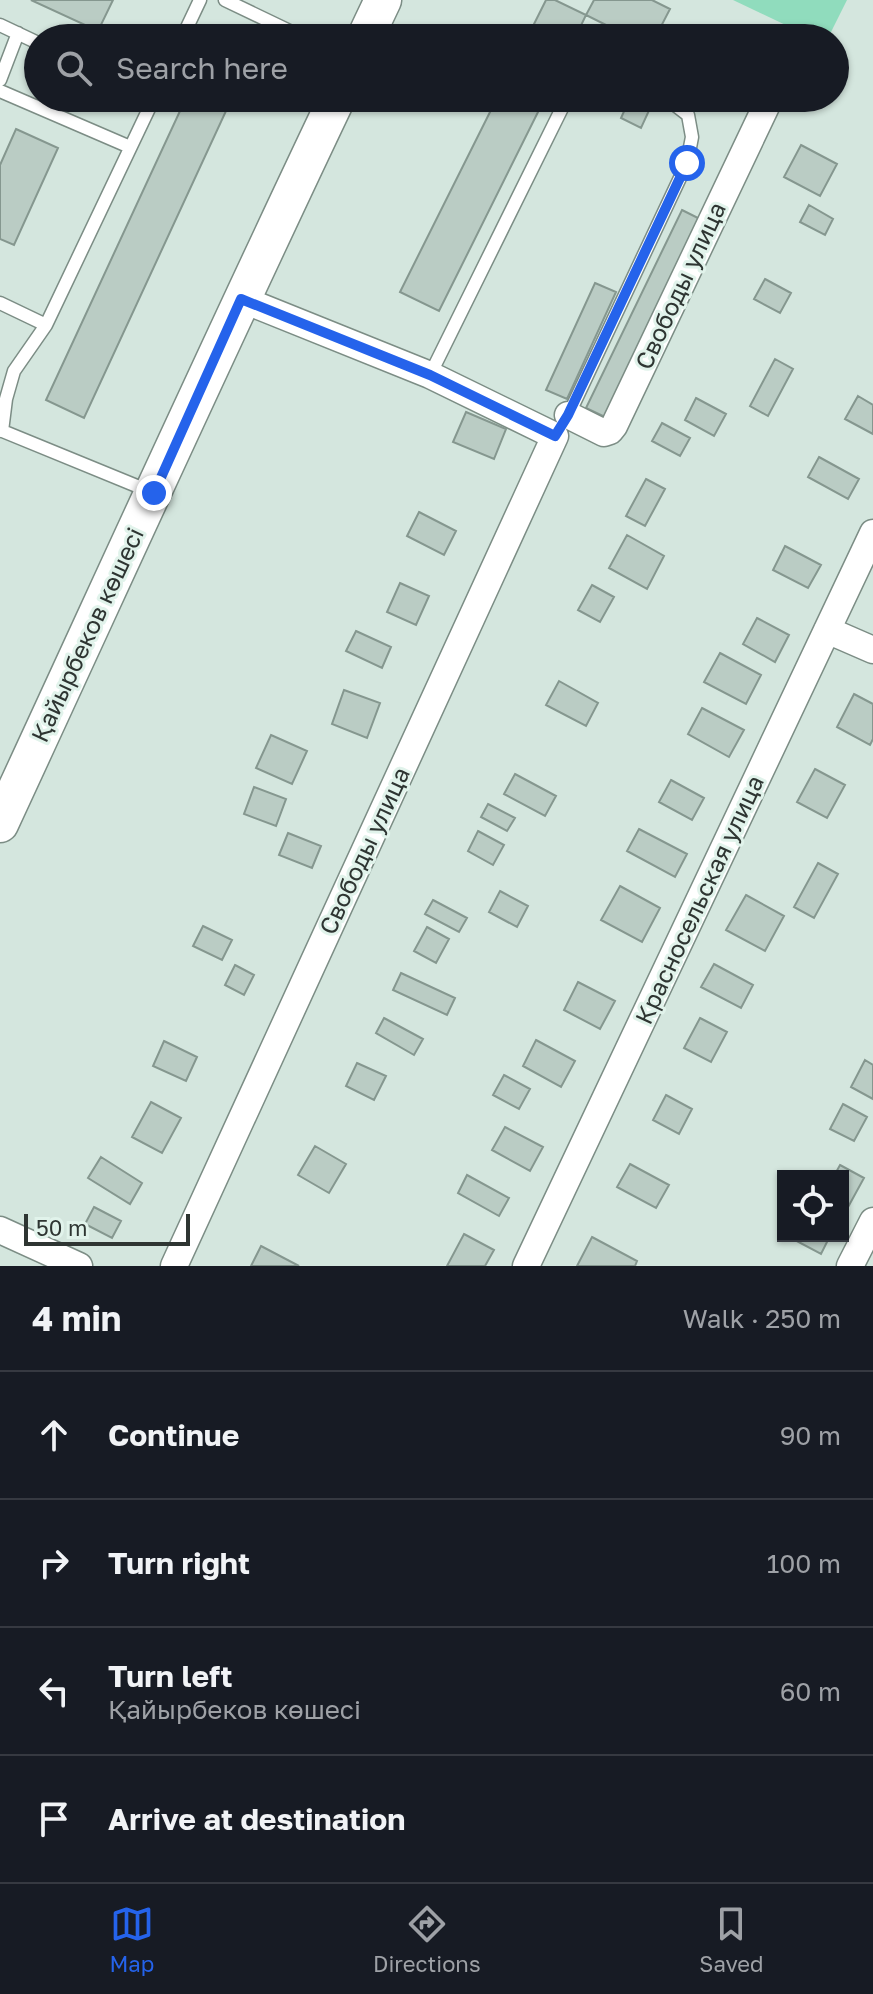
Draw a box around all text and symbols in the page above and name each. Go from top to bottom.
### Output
search box [24,24,849,112]
icon: search [52,46,96,90]
text: Search here [116,50,288,86]
route start [669,145,705,181]
street label: Свободы улица [628,197,731,374]
route end [136,475,172,511]
street label: Қайырбеков көшесі [24,522,149,746]
street label: Свободы улица [312,762,415,939]
street label: Красносельская улица [628,770,769,1028]
map controls [777,1170,849,1242]
button: locate [777,1170,849,1242]
scale bar [24,1210,190,1246]
text: 50 m [36,1214,87,1241]
text: 4 min [32,1298,121,1338]
text: Walk · 250 m [683,1303,841,1334]
icon: ahead [32,1413,76,1457]
text: Continue [108,1417,239,1453]
text: 90 m [780,1420,841,1451]
icon: right [32,1541,76,1585]
text: Turn right [108,1545,250,1581]
text: 100 m [767,1548,841,1579]
text: Turn left [108,1658,233,1694]
icon: left [32,1669,76,1713]
text: 60 m [780,1676,841,1707]
text: Қайырбеков көшесі [108,1694,361,1725]
icon: arrive [32,1797,76,1841]
text: Arrive at destination [108,1801,405,1837]
tab: Map [109,1902,154,1977]
tab: Directions [373,1902,481,1977]
tab: Saved [699,1902,764,1977]

